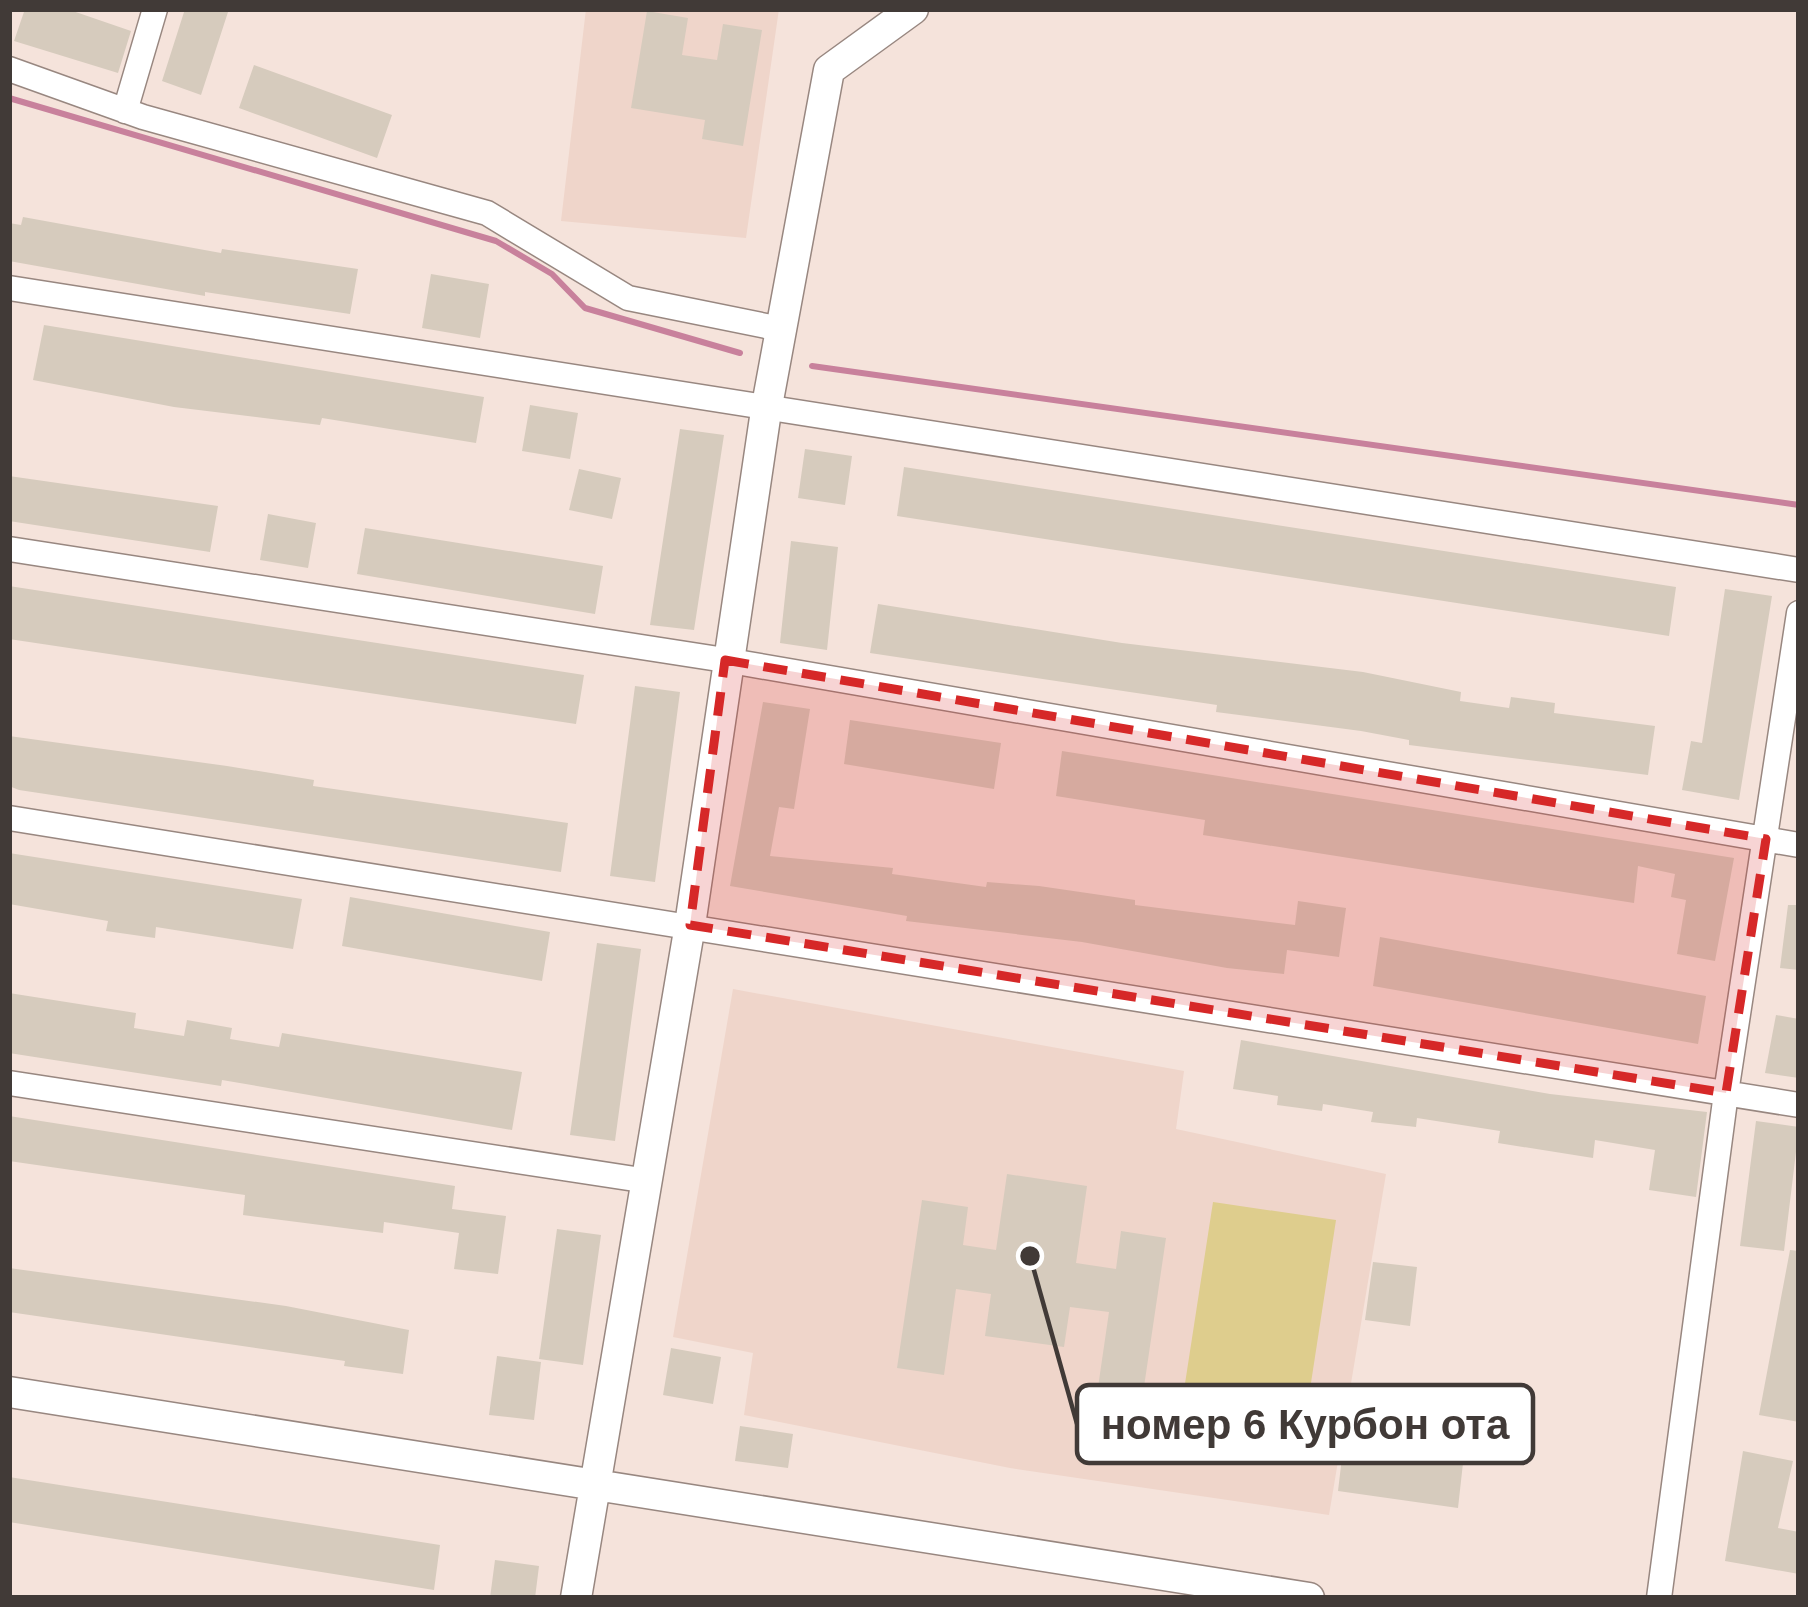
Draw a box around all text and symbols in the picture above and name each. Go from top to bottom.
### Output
callout: номер 6 Курбон ота [1077,1385,1533,1463]
text: номер 6 Курбон ота [1101,1401,1510,1448]

